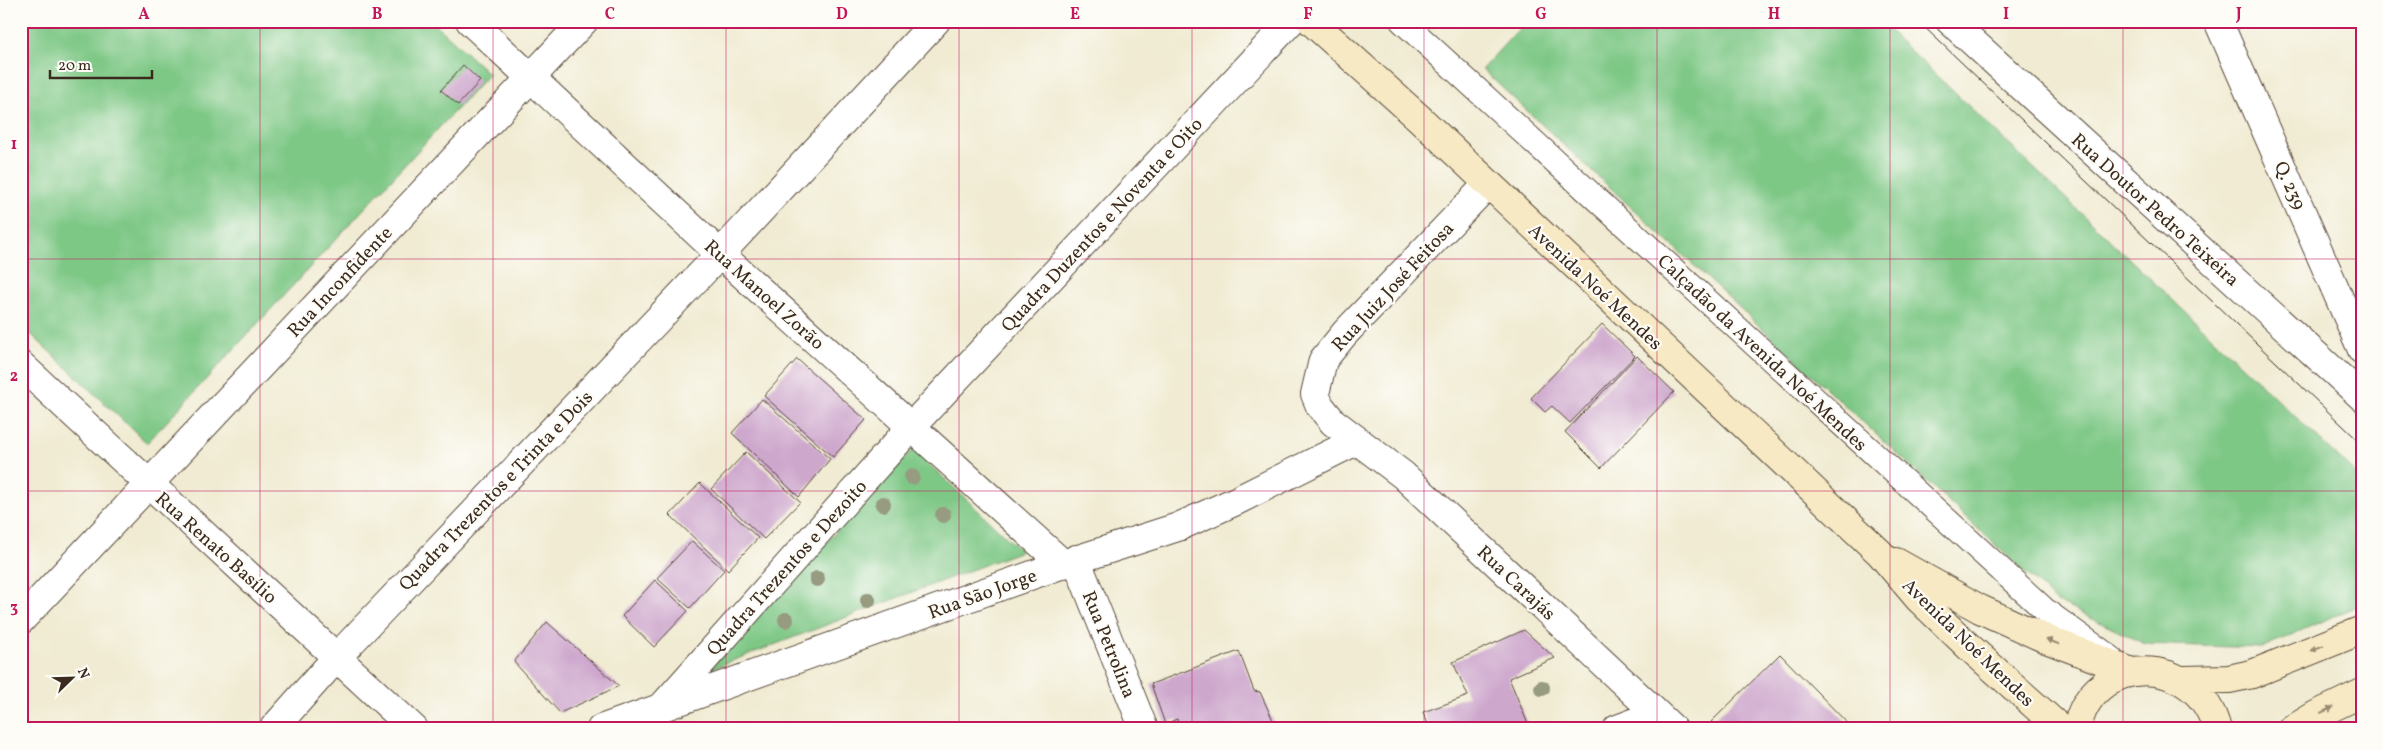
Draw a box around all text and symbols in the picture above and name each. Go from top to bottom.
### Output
text: A [138,4,150,26]
text: B [372,4,383,26]
text: C [605,4,615,26]
text: D [836,4,848,26]
text: E [1070,4,1080,26]
text: F [1303,4,1313,26]
text: G [1535,4,1547,26]
text: H [1768,4,1780,26]
text: I [2003,4,2009,26]
text: J [2235,4,2242,26]
scale bar [50,48,152,80]
text: 20 m [58,56,91,77]
street label: Quadra Duzentos e Noventa e Oito [996,112,1209,338]
street label: Rua Doutor Pedro Teixeira [2065,128,2244,293]
text: 1 [11,134,17,156]
street label: Q. 239 [2267,157,2311,214]
street label: Rua Juiz José Feitosa [1326,217,1461,358]
street label: Avenida Noé Mendes [1522,218,1667,357]
street label: Rua Inconfidente [282,221,399,344]
street label: Rua Manoel Zorão [698,234,829,357]
street label: Calçadão da Avenida Noé Mendes [1651,249,1872,458]
text: 2 [10,366,18,388]
street label: Quadra Trezentos e Trinta e Dois [394,385,599,597]
street label: Quadra Trezentos e Dezoito [701,475,874,662]
street label: Rua Renato Basílio [149,487,282,610]
street label: Rua Carajás [1470,540,1561,627]
street label: Rua São Jorge [925,563,1041,627]
street label: Avenida Noé Mendes [1896,573,2039,713]
street label: Rua Petrolina [1075,587,1141,702]
text: 3 [10,597,18,619]
one-way arrow [2046,638,2061,645]
one-way arrow [2310,645,2324,653]
north arrow [48,652,98,702]
text: N [72,665,93,682]
one-way arrow [2320,705,2334,713]

